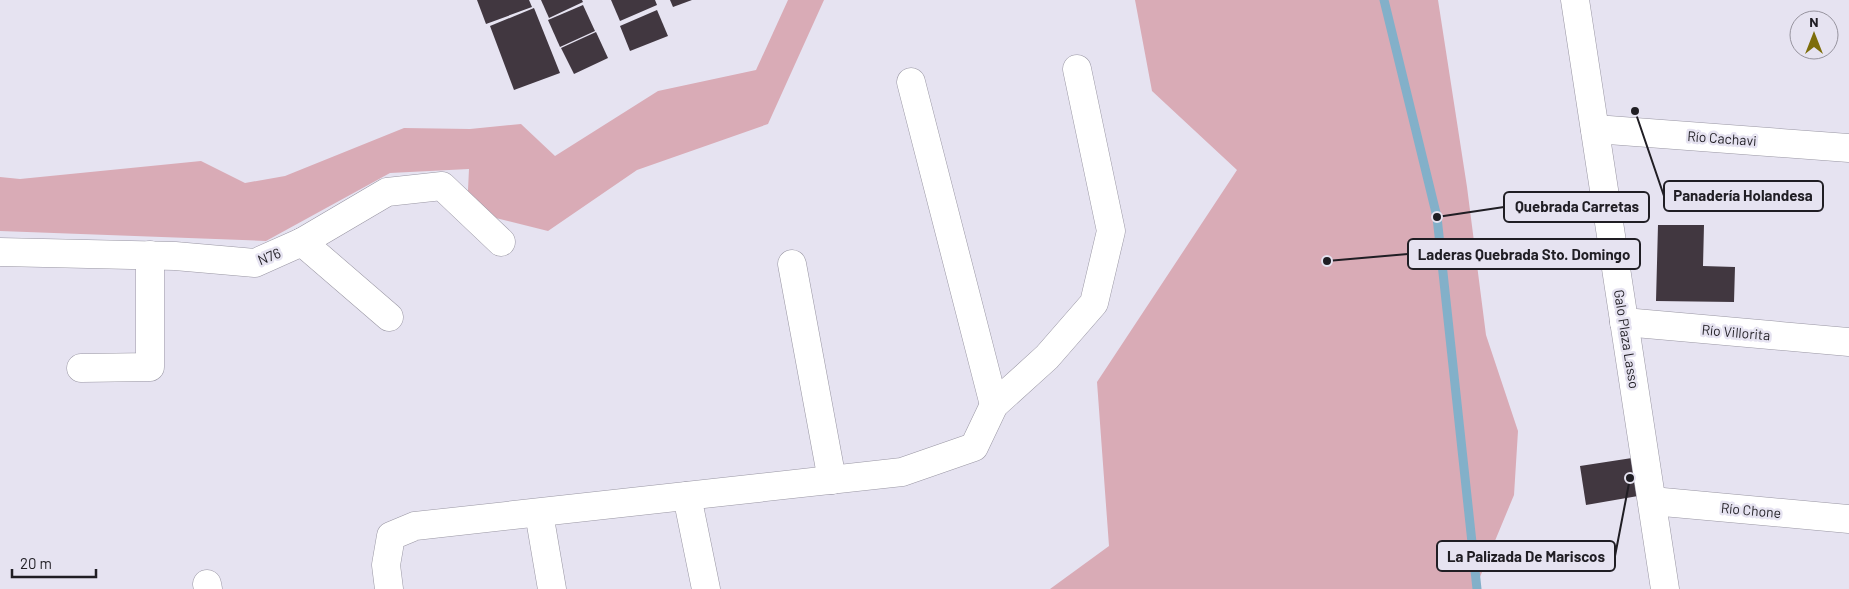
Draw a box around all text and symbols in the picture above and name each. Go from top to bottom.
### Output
north arrow [1789,10,1839,60]
text: N [1809,13,1819,30]
street label: Río Cachavi [1687,127,1757,149]
callout: Panadería Holandesa [1664,181,1823,211]
text: Panadería Holandesa [1673,186,1813,204]
callout: Quebrada Carretas [1504,192,1649,222]
text: Quebrada Carretas [1515,197,1640,215]
callout: Laderas Quebrada Sto. Domingo [1408,239,1640,269]
street label: N76 [255,244,283,268]
text: Laderas Quebrada Sto. Domingo [1418,245,1630,263]
street label: Galo Plaza Lasso [1611,288,1643,390]
street label: Río Villorita [1701,321,1771,343]
street label: Río Chone [1720,499,1782,521]
callout: La Palizada De Mariscos [1437,541,1615,571]
scale bar [12,546,96,578]
text: La Palizada De Mariscos [1447,547,1605,565]
text: 20 m [20,554,52,572]

